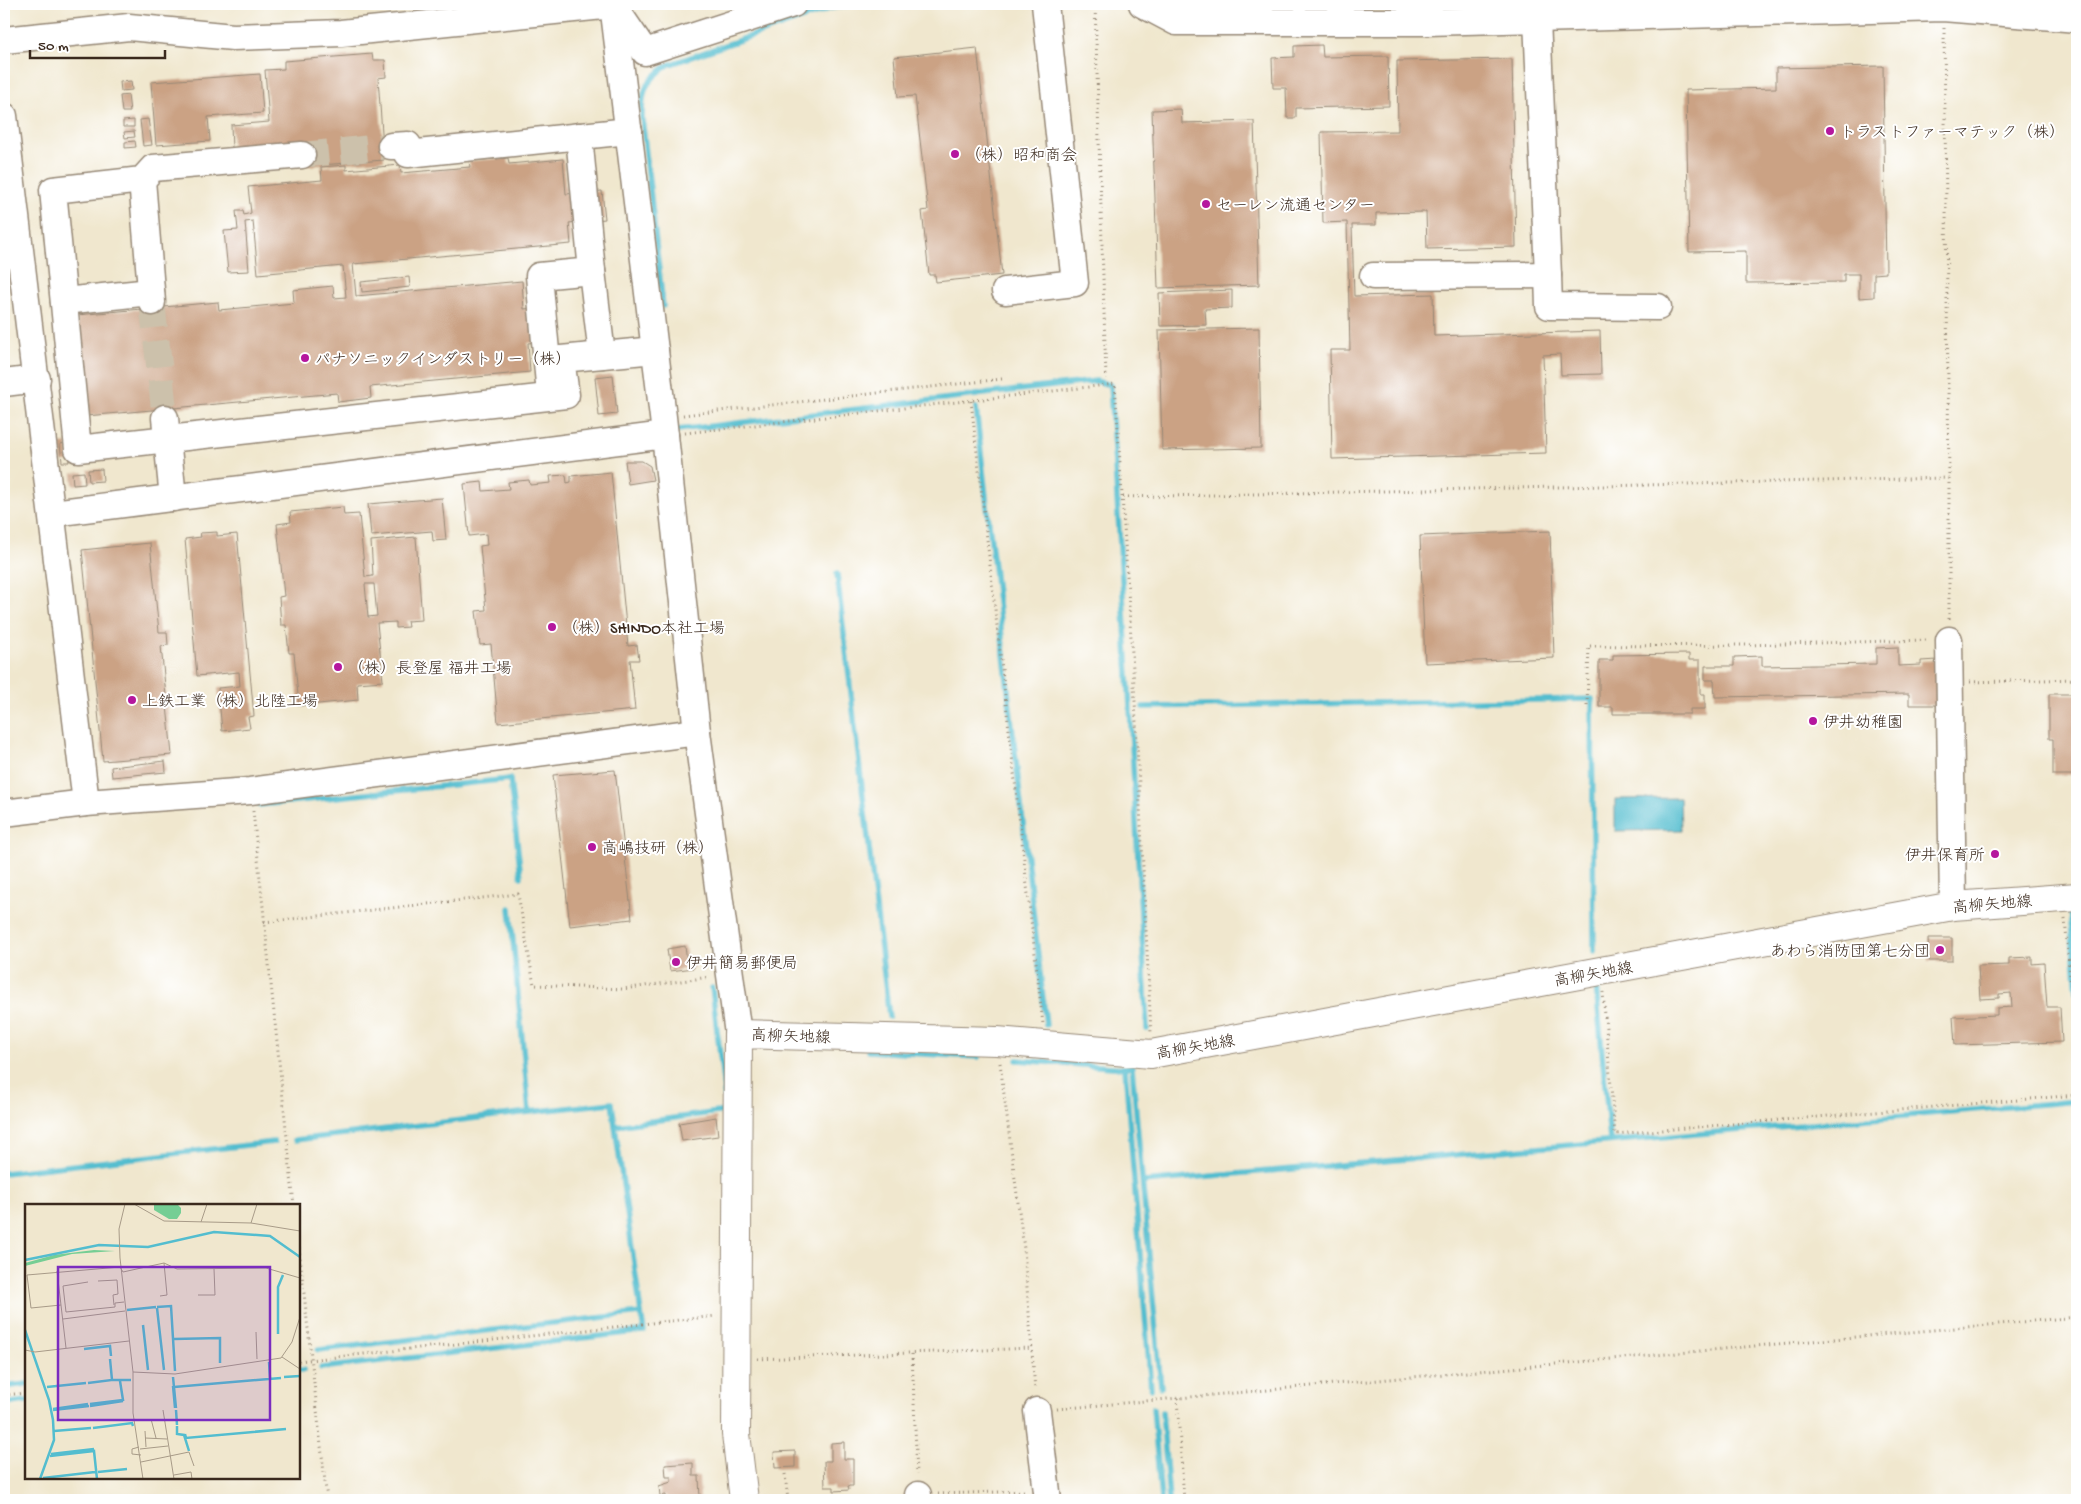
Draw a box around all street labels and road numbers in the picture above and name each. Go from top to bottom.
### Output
street label: 高柳矢地線 [1951,892,2033,919]
street label: 高柳矢地線 [1552,958,1635,993]
street label: 高柳矢地線 [751,1026,831,1049]
street label: 高柳矢地線 [1154,1031,1237,1066]

